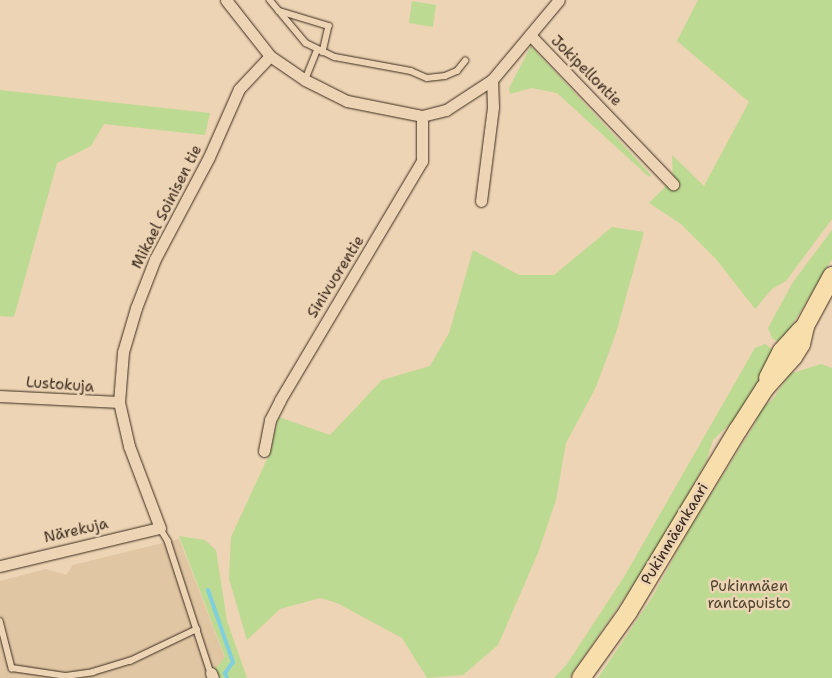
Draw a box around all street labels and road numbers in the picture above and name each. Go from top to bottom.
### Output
street label: Jokipellontie [547,32,625,110]
street label: Mikael Soinisen tie [128,142,206,272]
street label: Sinivuorentie [304,233,368,321]
street label: Lustokuja [25,374,95,396]
street label: Pukinmäenkaari [638,480,712,588]
street label: Närekuja [42,515,110,547]

